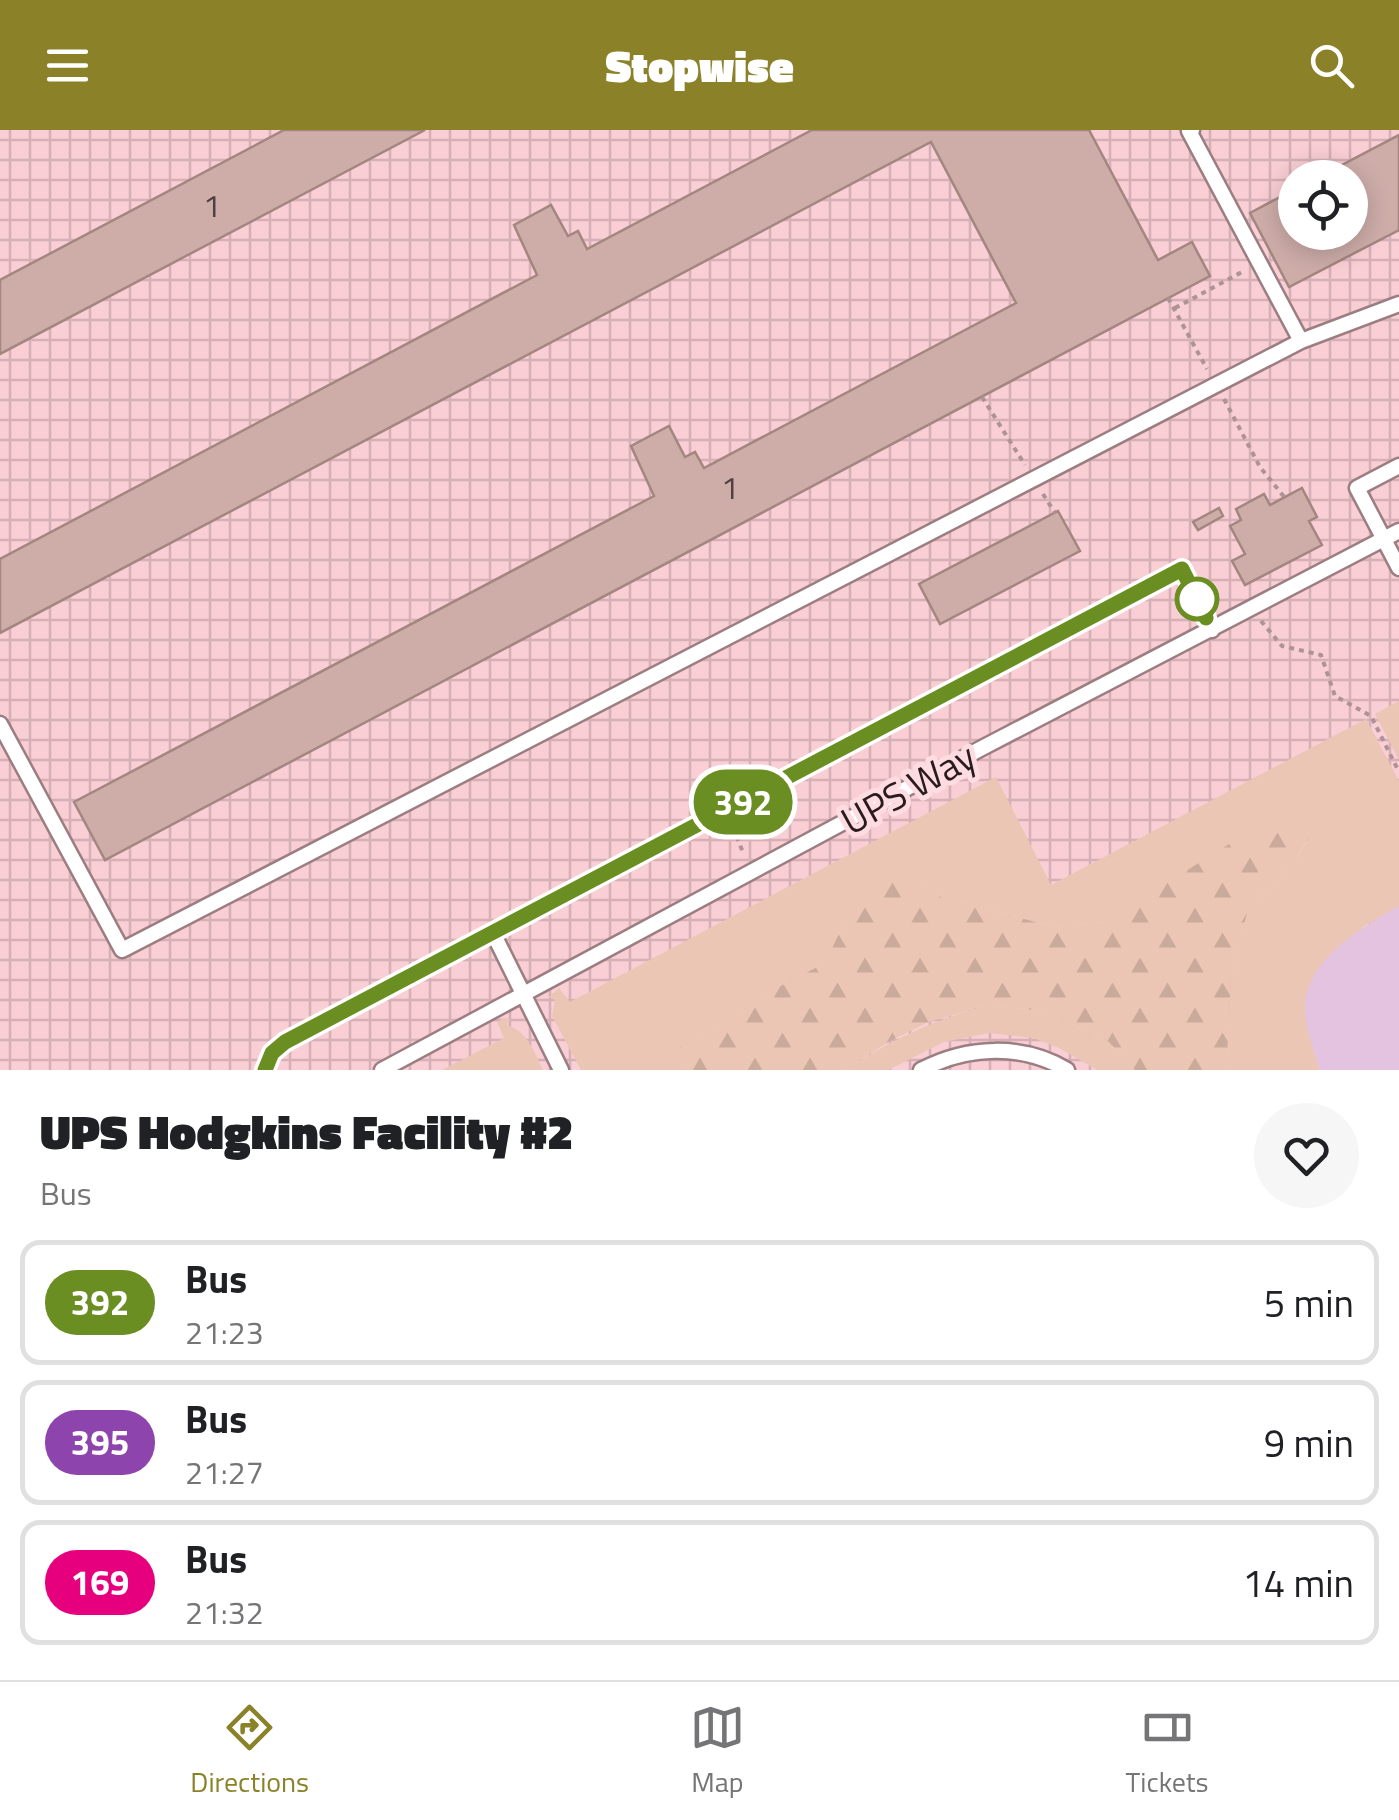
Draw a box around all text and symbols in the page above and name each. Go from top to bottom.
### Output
text: Stopwise [605,31,794,99]
icon: menu [40,38,95,93]
icon: search [1304,38,1359,93]
map controls [1278,160,1368,250]
button: locate [1278,160,1368,250]
house number: 1 [203,181,221,229]
house number: 1 [721,463,739,511]
unlabelled marker [1176,578,1218,620]
street label: UPS Way [830,727,986,849]
line badge: 392 [686,770,800,834]
text: 392 [714,775,772,829]
text: UPS Hodgkins Facility #2 [40,1095,573,1168]
button: heart [1254,1103,1359,1208]
text: Bus [40,1169,92,1217]
text: Bus [185,1250,247,1308]
text: 5 min [1264,1274,1354,1332]
text: 392 [71,1275,129,1329]
text: 21:23 [185,1308,264,1356]
text: Bus [185,1390,247,1448]
text: 9 min [1264,1414,1354,1472]
text: 395 [71,1415,129,1469]
text: 21:27 [185,1448,264,1496]
text: Bus [185,1530,247,1588]
text: 14 min [1243,1554,1354,1612]
text: 169 [71,1555,129,1609]
text: 21:32 [185,1588,264,1636]
tab: Directions [190,1700,309,1803]
tab: Map [690,1700,745,1803]
tab: Tickets [1126,1700,1209,1803]

